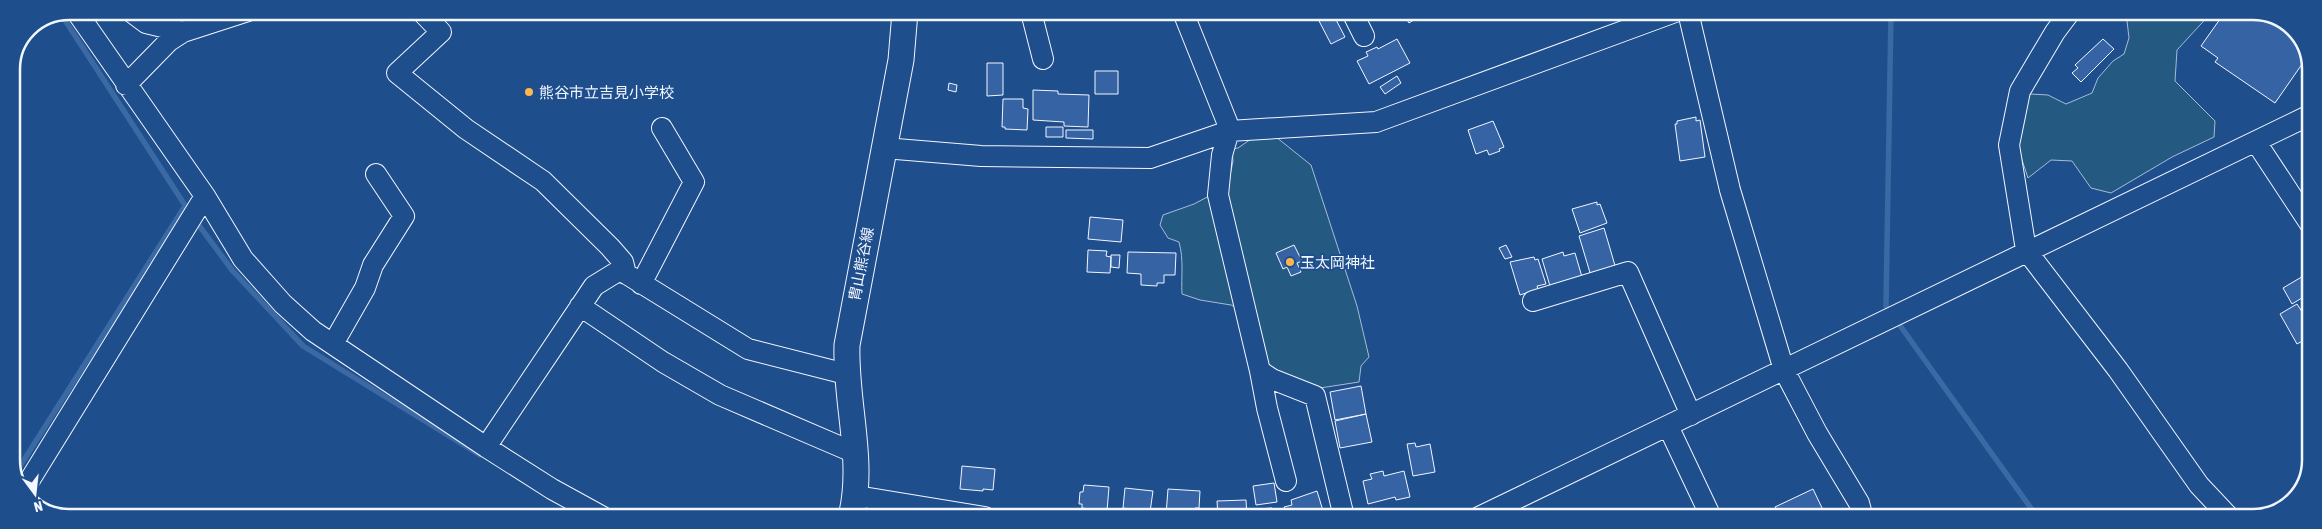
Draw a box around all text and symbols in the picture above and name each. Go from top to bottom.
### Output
place label: 熊谷市立吉見小学校 [539,84,674,101]
marker: 熊谷市立吉見小学校 [523,86,535,98]
street label: 胄山熊谷線 [845,226,877,302]
place label: 玉太岡神社 [1300,254,1375,271]
marker: 玉太岡神社 [1284,256,1296,268]
north arrow [10,469,60,519]
text: N [32,498,44,515]

